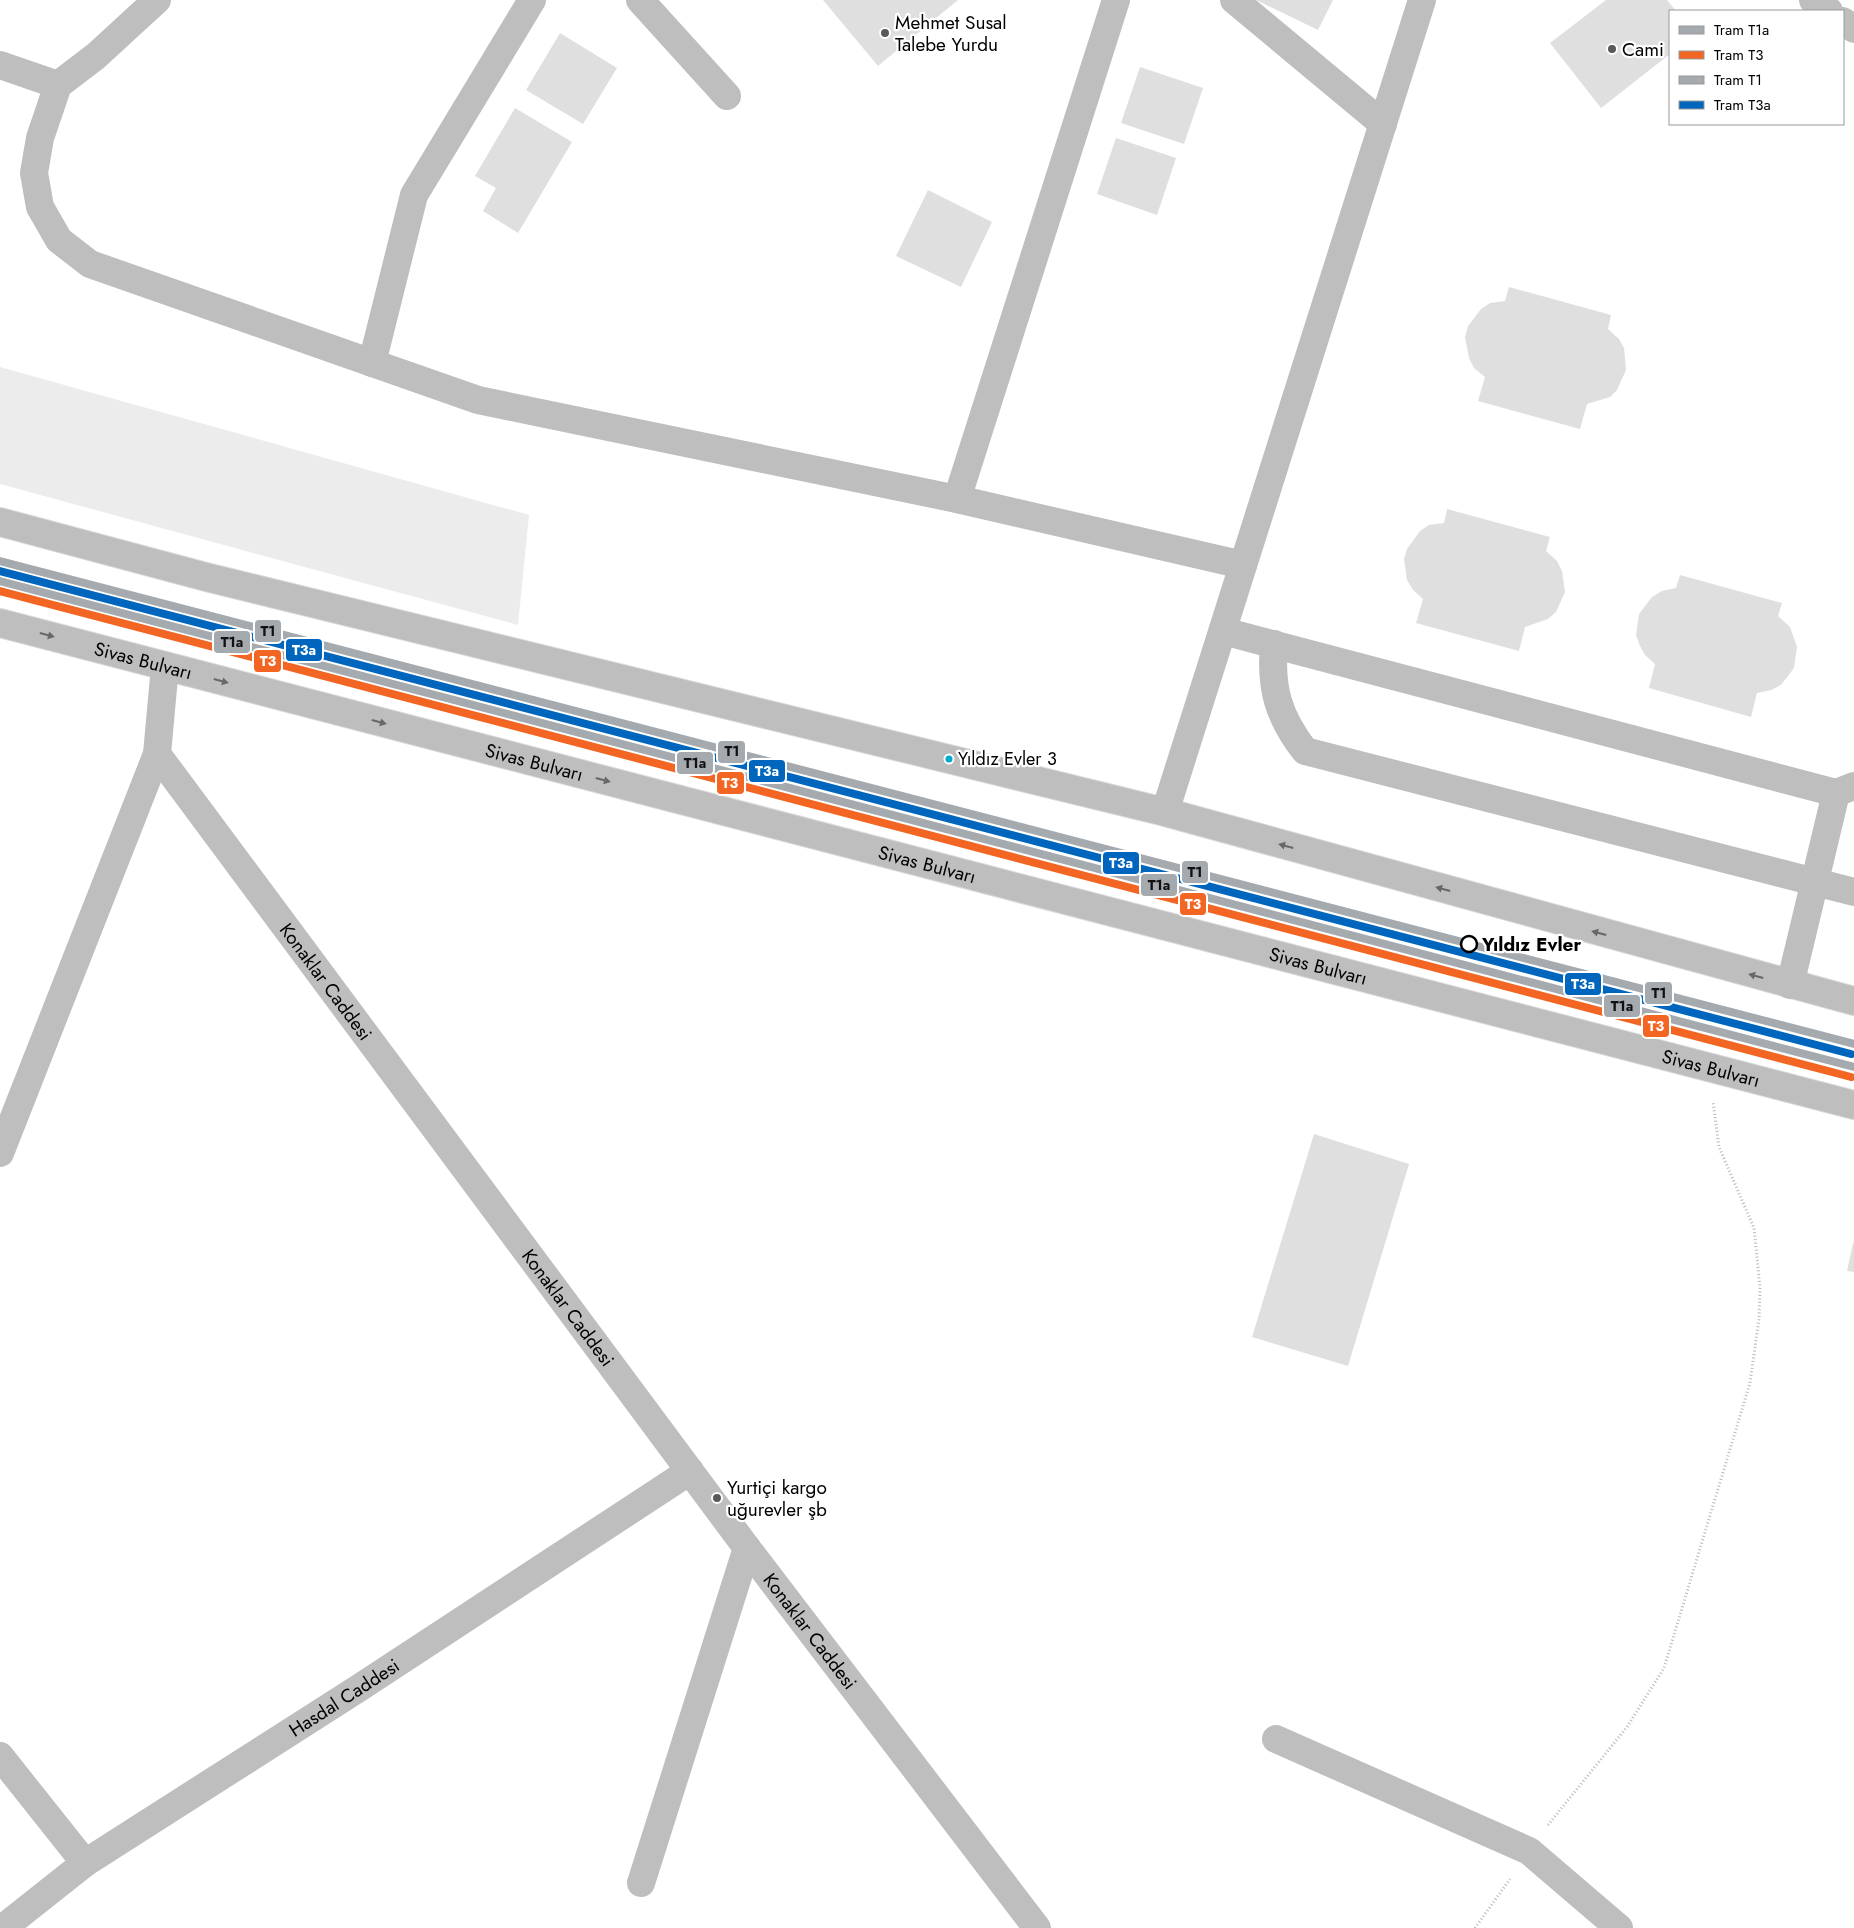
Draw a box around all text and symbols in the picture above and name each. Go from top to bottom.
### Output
place label: Mehmet Susal Talebe Yurdu [895,9,1007,58]
legend [1669,10,1844,125]
text: Tram T1a [1714,19,1769,41]
marker: Mehmet Susal Talebe Yurdu [879,27,891,39]
place label: Cami [1622,36,1664,63]
marker: Cami [1606,43,1618,55]
text: Tram T3 [1714,44,1764,66]
text: Tram T1 [1714,69,1762,91]
text: Tram T3a [1714,94,1771,116]
line badge: T1 [254,619,282,643]
text: T1 [261,621,275,641]
line badge: T1a [213,630,251,654]
one-way arrow [40,631,55,639]
text: T1a [221,632,243,652]
street label: Sivas Bulvarı [91,635,195,686]
line badge: T3a [285,638,323,662]
text: T3a [292,640,316,660]
line badge: T3 [253,649,282,673]
text: T3 [260,651,277,671]
one-way arrow [214,677,229,685]
one-way arrow [371,718,386,726]
street label: Sivas Bulvarı [482,736,586,788]
line badge: T1 [717,740,746,764]
text: T1 [725,741,739,761]
place label: Yıldız Evler 3 [958,746,1057,772]
line badge: T1a [676,751,714,775]
text: T1a [684,753,706,773]
marker: Yıldız Evler 3 [944,754,954,764]
line badge: T3a [748,759,786,783]
text: T3a [755,761,779,781]
line badge: T3 [716,771,745,795]
text: T3 [722,773,739,793]
one-way arrow [596,777,611,785]
street label: Sivas Bulvarı [875,838,979,890]
one-way arrow [1279,842,1294,850]
line badge: T3a [1102,851,1140,875]
text: T3a [1109,853,1133,873]
line badge: T1 [1181,860,1209,884]
text: T1 [1188,862,1202,882]
line badge: T1a [1140,873,1178,897]
text: T1a [1148,875,1170,895]
one-way arrow [1435,885,1450,893]
line badge: T3 [1179,892,1207,916]
text: T3 [1185,894,1202,914]
street label: Konaklar Caddesi [274,917,379,1046]
one-way arrow [1592,928,1607,936]
place label: Yıldız Evler [1481,931,1581,958]
marker: Yıldız Evler [1460,935,1478,953]
street label: Sivas Bulvarı [1266,940,1370,991]
line badge: T3a [1564,972,1602,996]
one-way arrow [1748,972,1764,980]
text: T3a [1571,974,1595,994]
line badge: T1 [1644,981,1673,1005]
text: T1 [1652,983,1666,1003]
line badge: T1a [1603,994,1641,1018]
text: T1a [1611,996,1633,1016]
line badge: T3 [1642,1014,1670,1038]
text: T3 [1648,1016,1665,1036]
street label: Sivas Bulvarı [1659,1042,1763,1094]
street label: Konaklar Caddesi [516,1243,621,1372]
place label: Yurtiçi kargo uğurevler şb [727,1474,827,1523]
marker: Yurtiçi kargo uğurevler şb [711,1492,723,1504]
street label: Konaklar Caddesi [757,1567,864,1695]
street label: Hasdal Caddesi [283,1652,405,1743]

